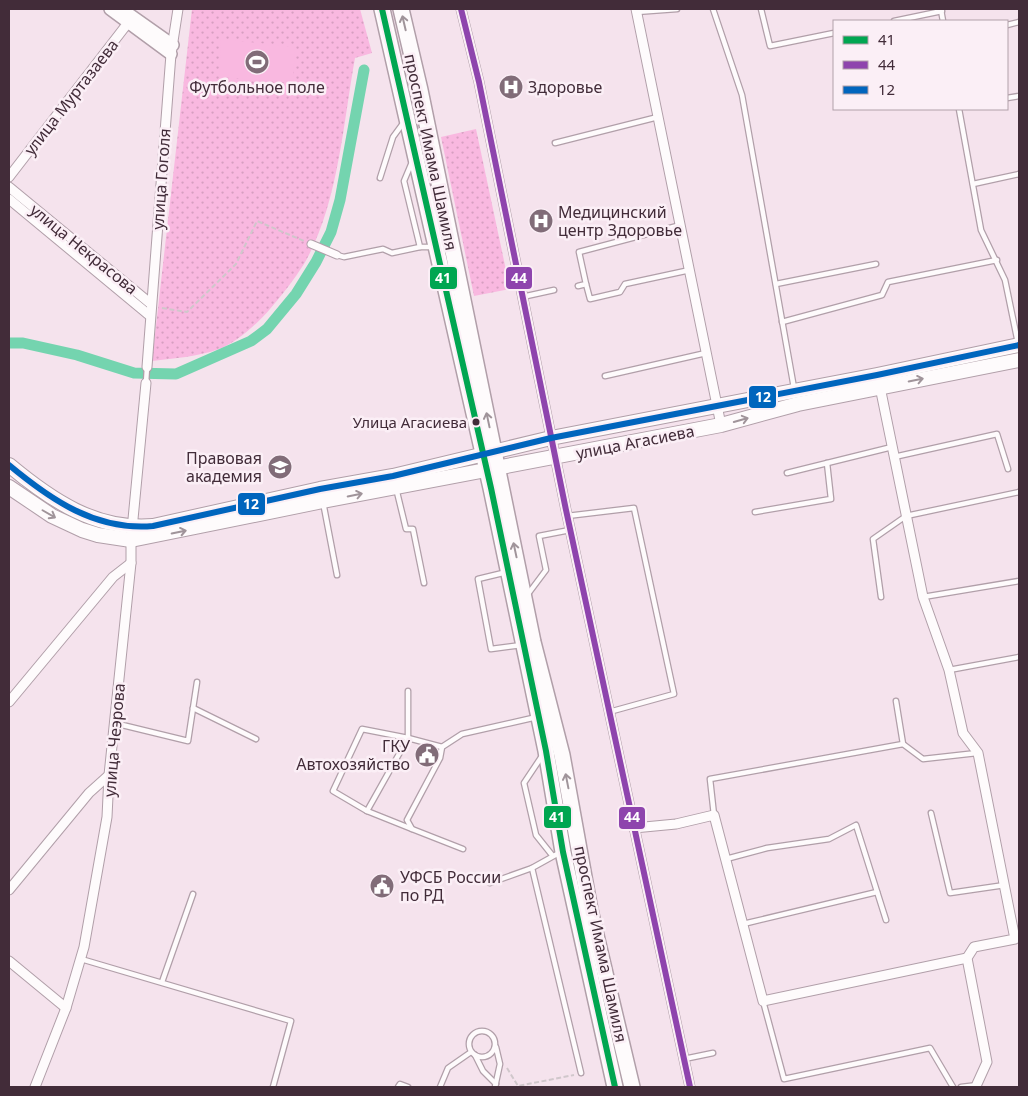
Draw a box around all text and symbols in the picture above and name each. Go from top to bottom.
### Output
one-way arrow [399,16,408,32]
legend [833,20,1008,110]
text: 41 [878,29,895,49]
street label: улица Муртазаева [19,34,123,160]
sports icon: Футбольное поле [244,49,270,75]
street label: проспект Имама Шамиля [399,52,463,252]
text: 44 [878,54,896,74]
hospital icon: Здоровье [498,74,524,100]
place label: Футбольное поле [189,76,325,98]
place label: Здоровье [528,76,602,98]
text: 12 [878,79,895,99]
street label: улица Гоголя [146,128,176,230]
street label: улица Некрасова [26,199,142,299]
place label: Медицинский центр Здоровье [558,201,682,241]
hospital icon: Медицинский центр Здоровье [528,208,554,234]
line badge: 41 [429,266,458,290]
line badge: 44 [505,266,533,290]
text: 41 [435,268,451,287]
text: 44 [511,268,527,287]
one-way arrow [908,375,924,384]
line badge: 12 [748,385,777,409]
text: 12 [755,387,771,406]
place label: Улица Агасиева [353,412,467,432]
one-way arrow [483,413,492,429]
one-way arrow [732,414,748,424]
marker: Улица Агасиева [471,417,481,427]
street label: улица Агасиева [574,420,696,464]
place label: Правовая академия [186,447,262,487]
school or university icon: Правовая академия [267,454,293,480]
one-way arrow [347,489,363,499]
line badge: 12 [237,492,266,516]
text: 12 [243,494,259,513]
one-way arrow [42,509,56,519]
one-way arrow [170,527,186,536]
one-way arrow [510,542,520,558]
street label: улица Чеэрова [98,682,130,798]
place label: ГКУ Автохозяйство [296,735,410,775]
public building icon: ГКУ Автохозяйство [414,742,440,768]
one-way arrow [562,774,572,790]
line badge: 41 [543,805,572,829]
line badge: 44 [618,806,646,830]
text: 41 [549,807,565,826]
text: 44 [624,807,640,826]
street label: проспект Имама Шамиля [569,844,633,1044]
place label: УФСБ России по РД [400,866,501,906]
public building icon: УФСБ России по РД [369,873,395,899]

